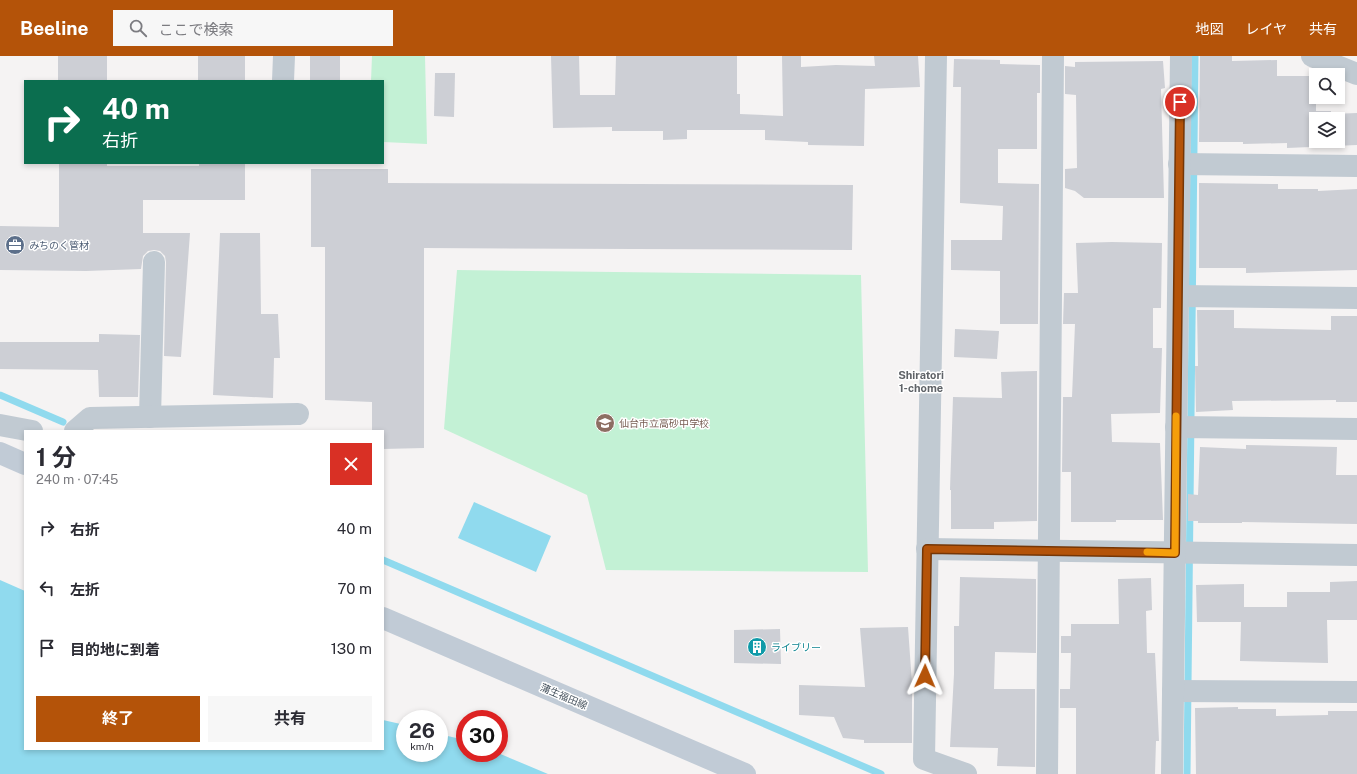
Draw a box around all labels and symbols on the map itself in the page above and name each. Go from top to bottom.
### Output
pin [1163,85,1197,119]
office icon: みちのく管材 [4,234,26,256]
place label: みちのく管材 [29,239,89,251]
district label: Shiratori 1-chome [898,369,944,394]
school or university icon: 仙台市立高砂中学校 [594,412,616,434]
place label: 仙台市立高砂中学校 [619,417,709,429]
building icon: ライブリー [746,636,768,658]
place label: ライブリー [771,641,821,653]
position arrow [904,655,946,697]
street label: 蒲生福田線 [539,681,589,711]
speed limit sign: 30 [456,710,508,762]

